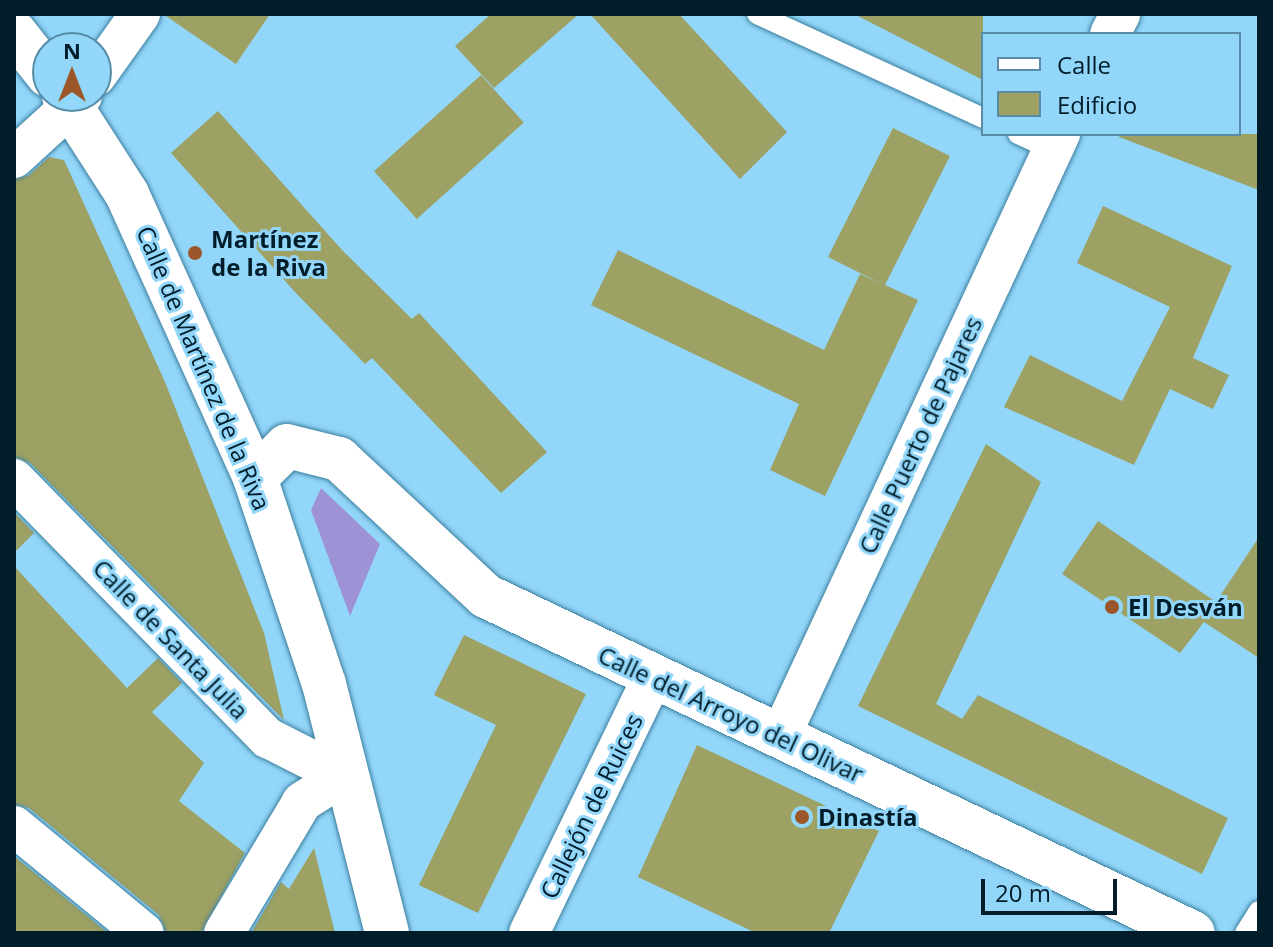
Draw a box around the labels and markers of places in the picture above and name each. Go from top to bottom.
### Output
place label: Martínez de la Riva [211,225,326,281]
marker: Martínez de la Riva [186,244,204,262]
place label: El Desván [1128,593,1243,621]
marker: El Desván [1103,598,1121,616]
place label: Dinastía [818,803,918,831]
marker: Dinastía [793,808,811,826]

